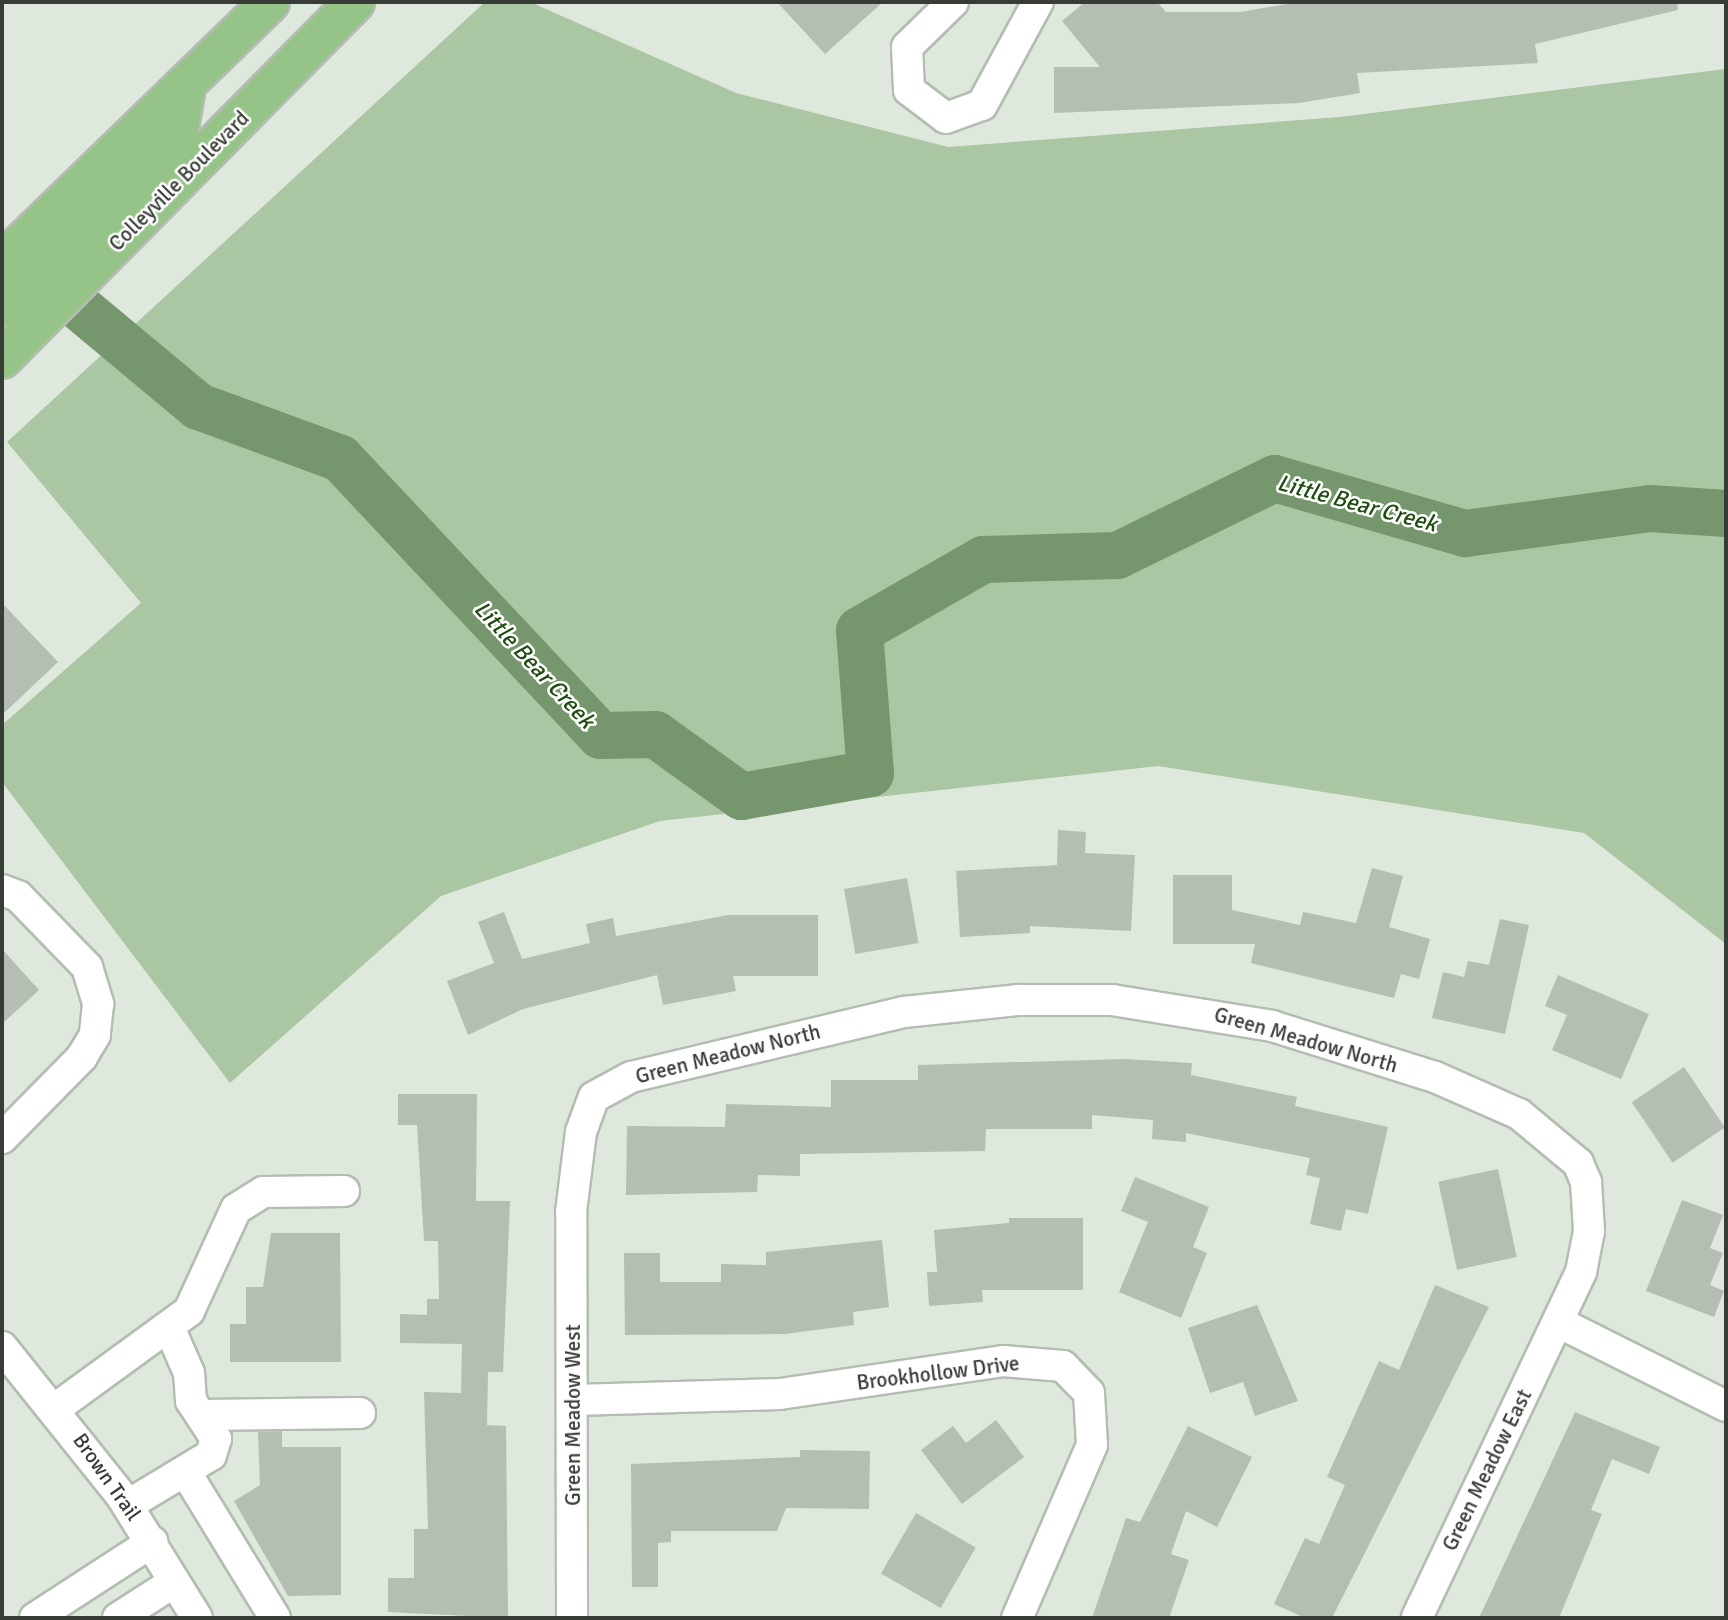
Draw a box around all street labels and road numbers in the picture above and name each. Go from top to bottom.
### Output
street label: Colleyville Boulevard [104,106,254,256]
street label: Green Meadow North [1211,1002,1401,1078]
street label: Green Meadow North [633,1019,823,1089]
street label: Green Meadow West [560,1324,586,1506]
street label: Brookhollow Drive [855,1351,1021,1395]
street label: Green Meadow East [1437,1385,1537,1555]
street label: Brown Trail [68,1428,146,1526]

